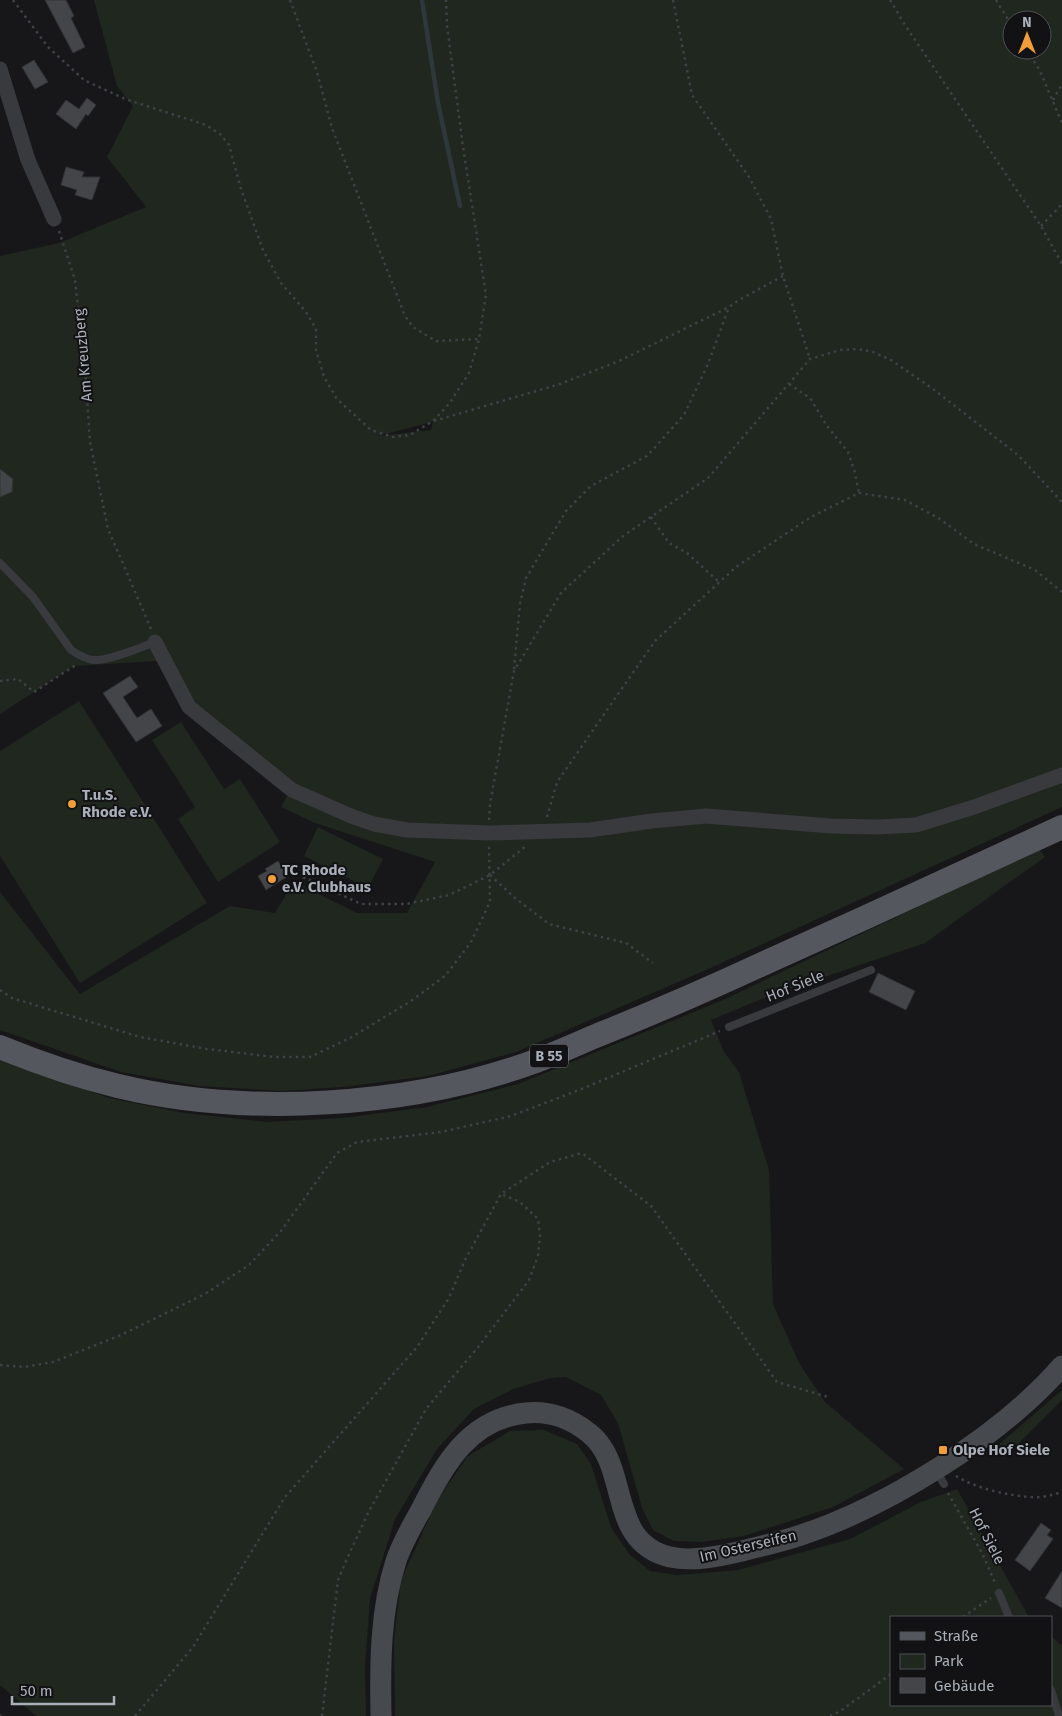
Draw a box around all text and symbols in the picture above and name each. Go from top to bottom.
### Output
north arrow [1002,10,1052,60]
text: N [1022,14,1032,31]
street label: Am Kreuzberg [70,307,96,402]
place label: T.u.S. Rhode e.V. [82,786,152,821]
marker: T.u.S. Rhode e.V. [66,798,78,810]
place label: TC Rhode e.V. Clubhaus [282,861,371,896]
marker: TC Rhode e.V. Clubhaus [266,873,278,885]
street label: Hof Siele [763,966,827,1006]
road number: B 55 [530,1044,568,1068]
place label: Olpe Hof Siele [953,1441,1050,1459]
marker: Olpe Hof Siele [937,1444,949,1456]
street label: Hof Siele [965,1505,1009,1567]
street label: Im Osterseifen [698,1526,798,1566]
legend [890,1616,1052,1706]
text: Straße [934,1627,978,1645]
text: Park [934,1652,964,1670]
scale bar [12,1674,115,1706]
text: Gebäude [934,1677,994,1695]
text: 50 m [20,1682,53,1700]

